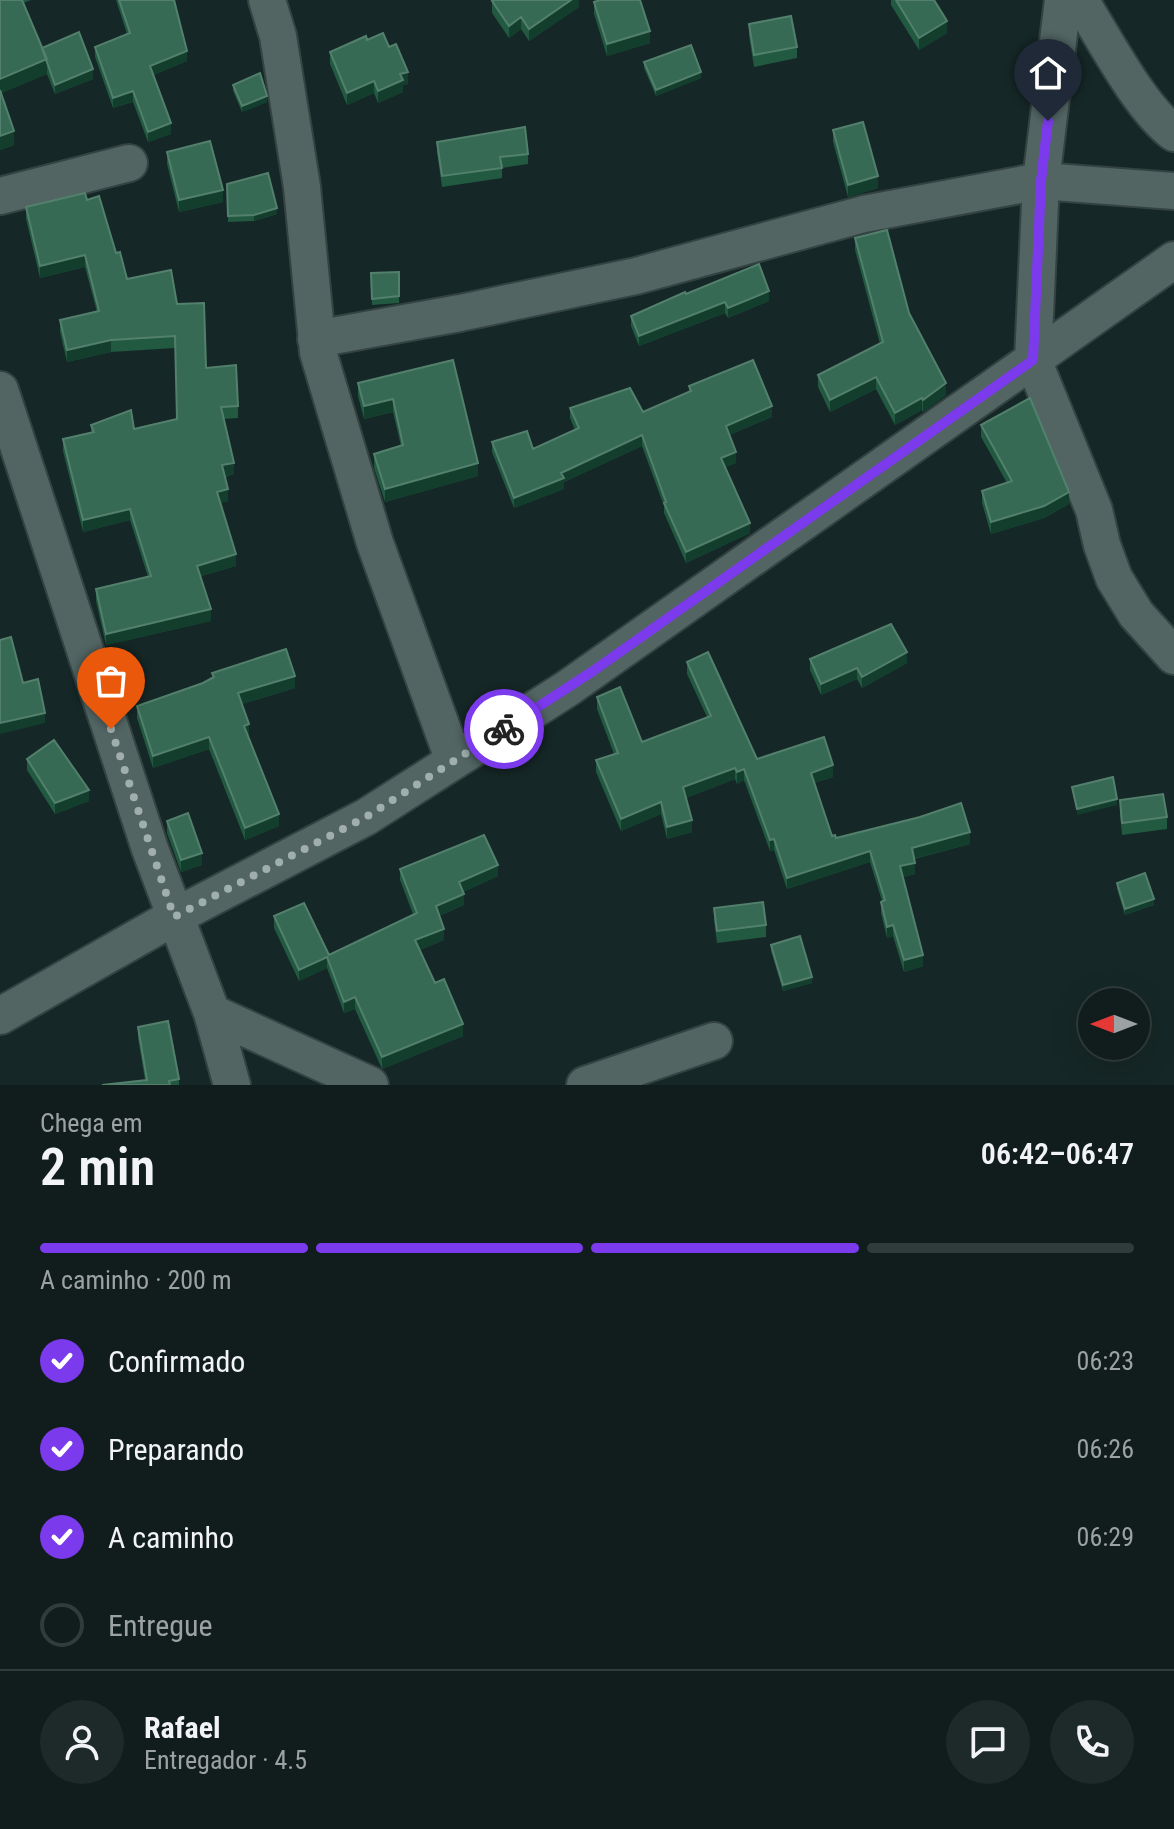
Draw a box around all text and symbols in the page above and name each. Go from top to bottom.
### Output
pin [1014,39,1082,121]
icon: home [1026,51,1070,95]
pin [77,647,145,729]
icon: bag [89,659,133,703]
courier [464,689,544,769]
icon: bike [482,707,526,751]
north arrow [1078,988,1150,1060]
map controls [1078,988,1150,1060]
text: Chega em [40,1108,143,1138]
text: 06:42–06:47 [981,1136,1134,1171]
text: 2 min [40,1137,155,1198]
text: A caminho · 200 m [40,1265,231,1295]
icon: check [40,1339,84,1383]
text: Confirmado [108,1344,245,1379]
text: 06:23 [1077,1346,1134,1376]
icon: check [40,1427,84,1471]
text: Preparando [108,1432,244,1467]
text: 06:26 [1077,1434,1134,1464]
icon: check [40,1515,84,1559]
text: A caminho [108,1520,234,1555]
text: 06:29 [1077,1522,1134,1552]
text: Entregue [108,1608,213,1643]
button: person [40,1700,124,1784]
button: chat [946,1700,1030,1784]
button: phone [1050,1700,1134,1784]
text: Rafael [144,1710,221,1745]
text: Entregador · 4.5 [144,1745,307,1775]

